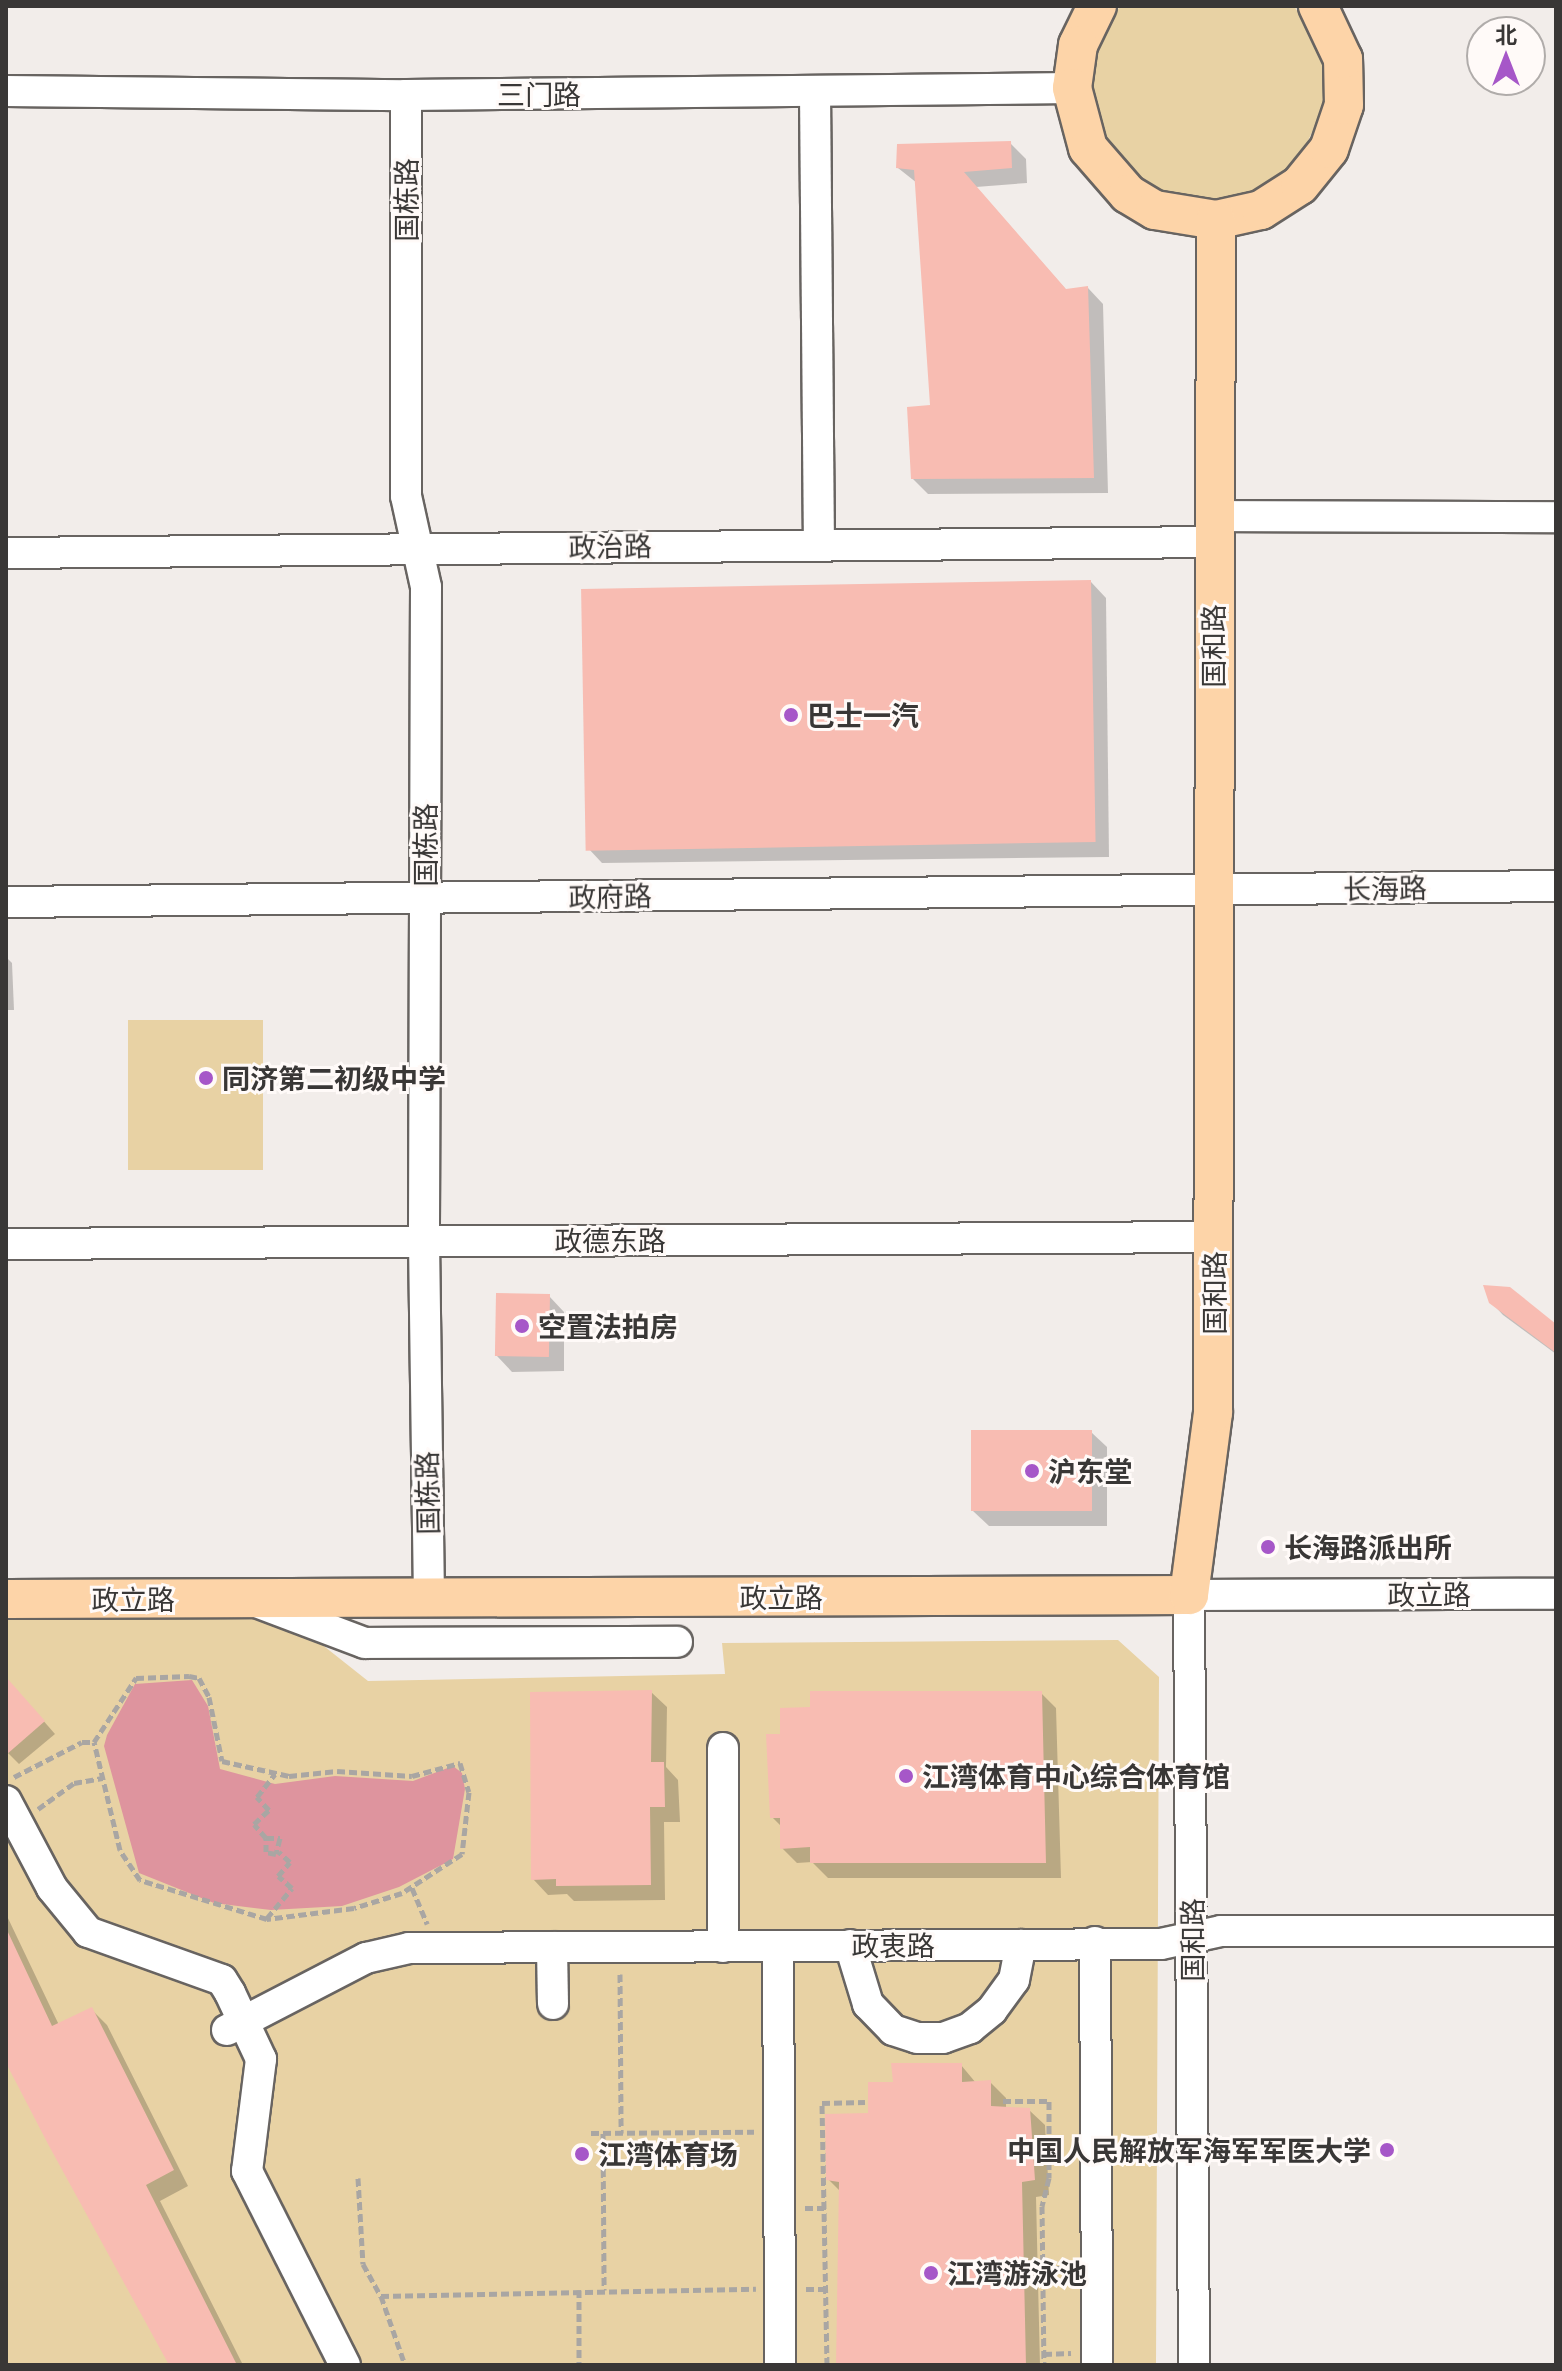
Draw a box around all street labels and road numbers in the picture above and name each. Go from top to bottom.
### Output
street label: 三门路 [497,77,581,111]
street label: 国栋路 [389,158,423,242]
street label: 政治路 [568,528,652,564]
street label: 国和路 [1196,604,1230,688]
street label: 国栋路 [408,803,442,887]
street label: 长海路 [1343,870,1427,906]
street label: 政府路 [568,878,652,914]
street label: 政德东路 [554,1223,666,1257]
street label: 国和路 [1197,1251,1231,1335]
street label: 国栋路 [409,1451,445,1535]
street label: 政立路 [1387,1577,1471,1611]
street label: 政立路 [739,1580,823,1614]
street label: 政立路 [91,1582,175,1616]
street label: 国和路 [1175,1898,1209,1982]
street label: 政衷路 [851,1928,935,1962]

